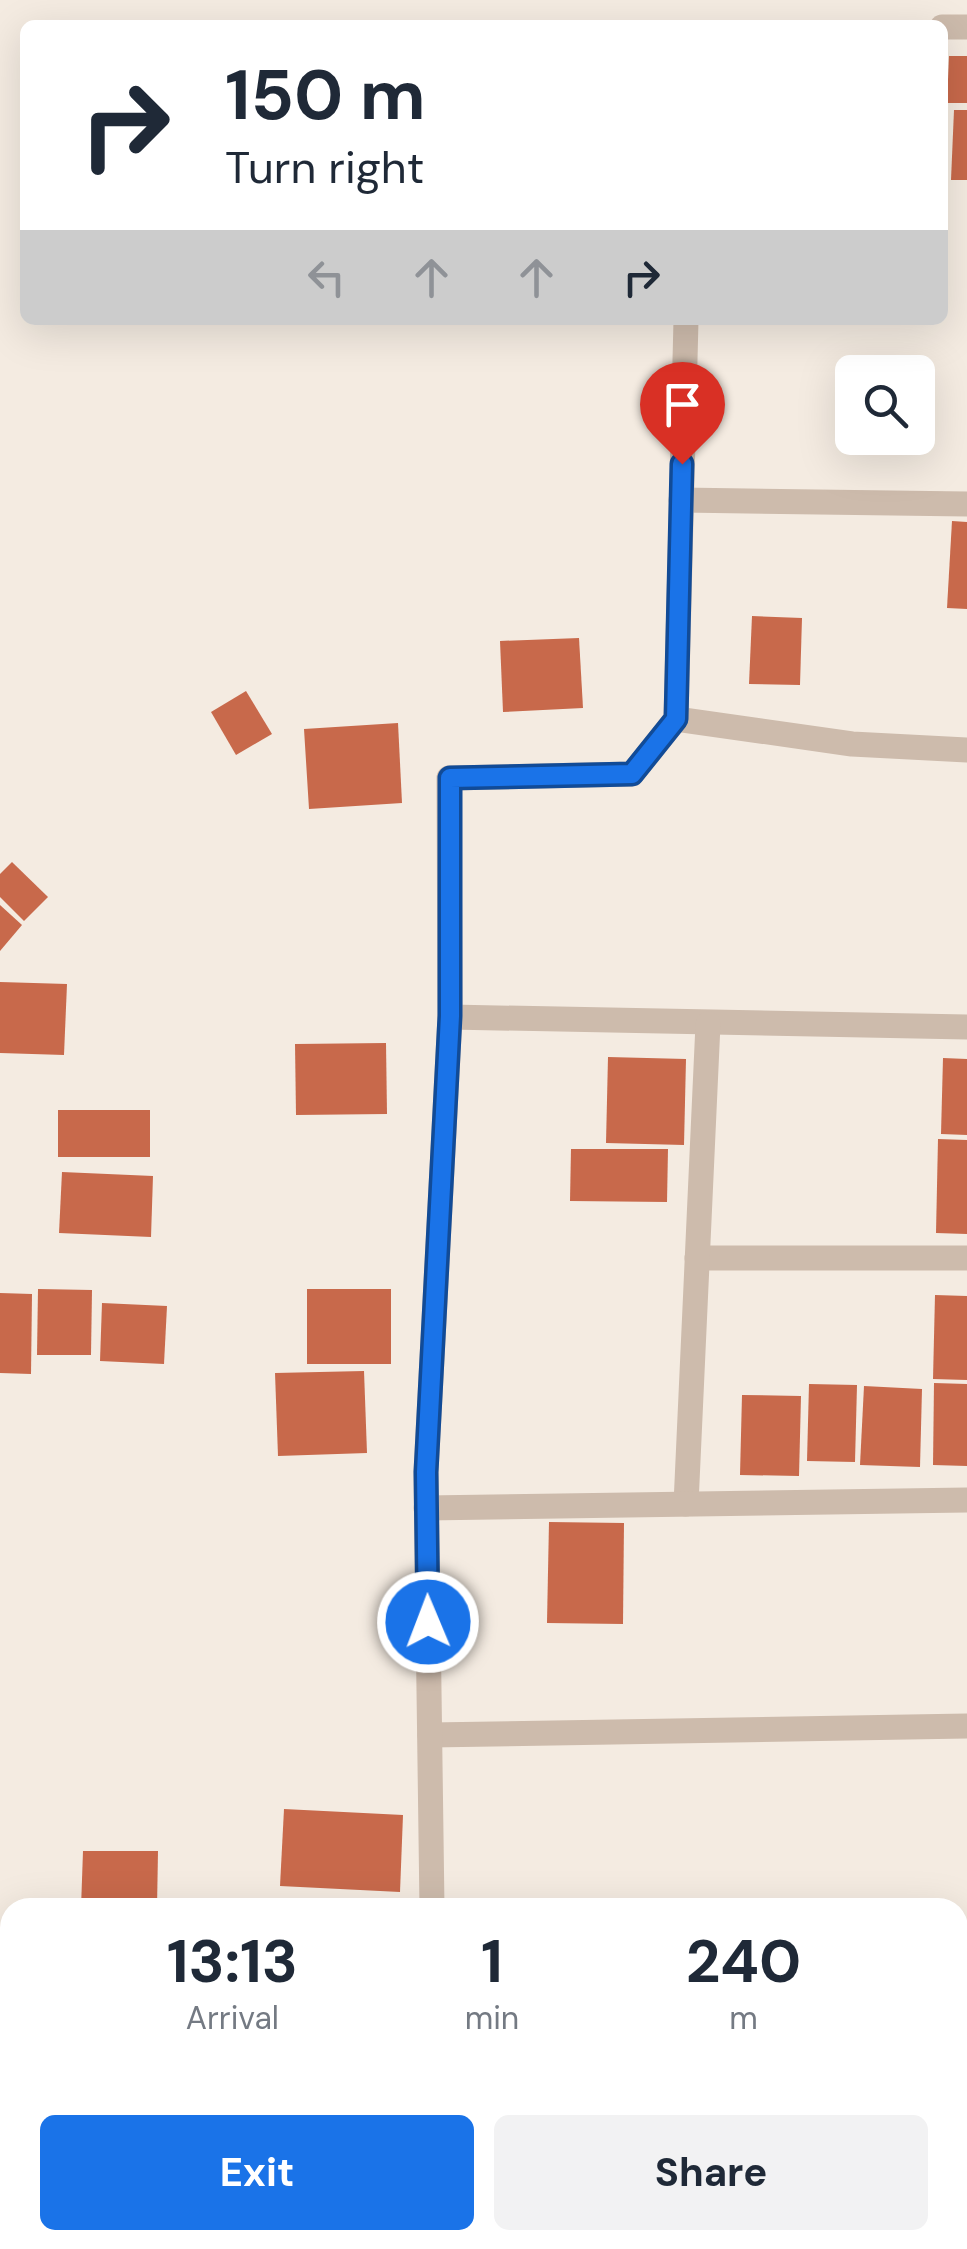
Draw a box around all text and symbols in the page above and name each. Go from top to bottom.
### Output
text: 150 m [225,50,426,141]
icon: right [60,60,190,190]
text: Turn right [225,138,424,197]
icon: left [299,250,354,305]
icon: ahead [404,250,459,305]
icon: ahead [509,250,564,305]
icon: right [614,250,669,305]
map controls [835,355,935,455]
button: search [835,355,935,455]
pin [640,362,725,465]
icon: arrive [655,377,710,432]
position arrow [376,1570,480,1674]
text: 13:13 [167,1922,298,2001]
text: 1 [481,1922,503,2001]
text: 240 [686,1922,801,2001]
text: Arrival [186,1997,279,2039]
text: min [465,1997,519,2039]
text: m [729,1997,758,2039]
button: Exit [40,2115,474,2230]
button: Share [494,2115,928,2230]

